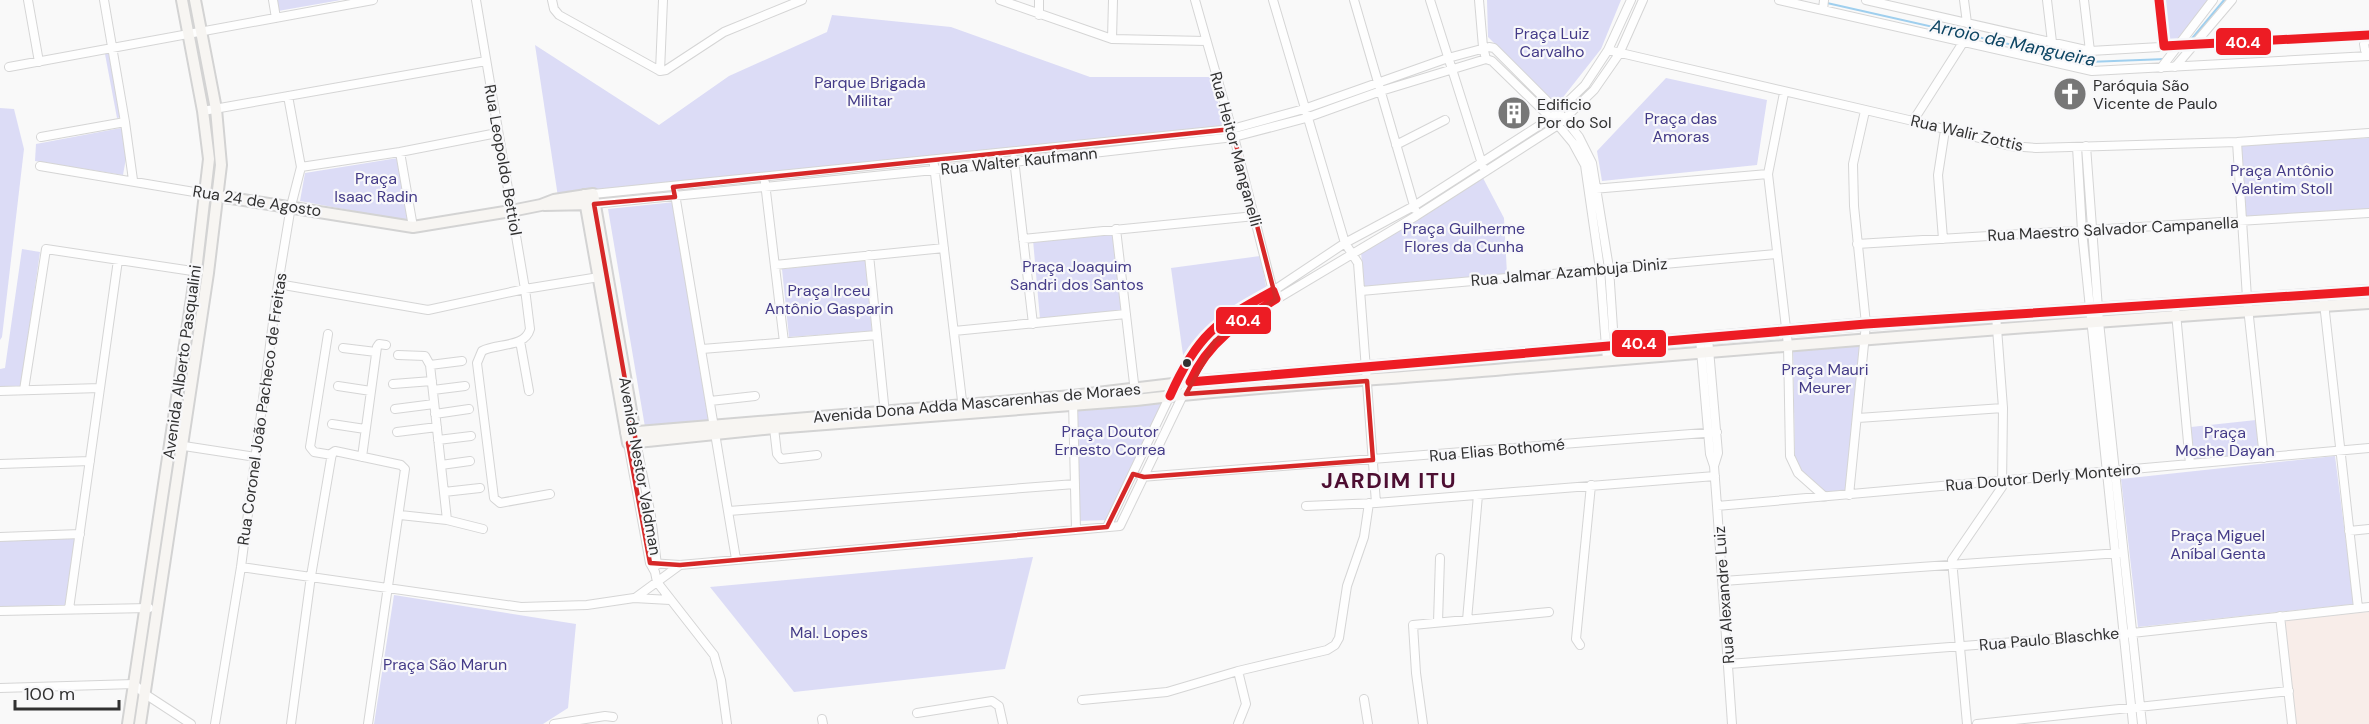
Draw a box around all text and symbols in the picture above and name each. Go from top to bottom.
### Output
water label: Arroio da Mangueira [1927,13,2098,72]
park label: Praça Luiz Carvalho [1515,23,1589,62]
line badge: 40.4 [2215,27,2272,56]
text: 40.4 [2225,32,2261,53]
street label: Rua Heitor Manganelli [1205,69,1267,229]
park label: Parque Brigada Militar [814,72,926,111]
place label: Paróquia São Vicente de Paulo [2093,75,2218,114]
church icon: Paróquia São Vicente de Paulo [2052,76,2088,112]
street label: Rua Leopoldo Bettiol [479,83,527,237]
place label: Edificio Por do Sol [1537,94,1612,133]
building icon: Edificio Por do Sol [1496,95,1532,131]
park label: Praça das Amoras [1645,108,1717,147]
street label: Rua Walir Zottis [1909,110,2025,156]
street label: Rua Walter Kaufmann [940,142,1098,180]
park label: Praça Antônio Valentim Stoll [2230,160,2334,199]
park label: Praça Isaac Radin [334,168,418,207]
street label: Rua 24 de Agosto [191,180,323,222]
street label: Rua Maestro Salvador Campanella [1987,212,2239,246]
park label: Praça Guilherme Flores da Cunha [1403,218,1525,257]
street label: Rua Jalmar Azambuja Diniz [1470,253,1668,291]
park label: Praça Joaquim Sandri dos Santos [1010,256,1144,295]
street label: Avenida Alberto Pasqualini [158,264,206,460]
street label: Rua Coronel João Pacheco de Freitas [232,271,292,547]
park label: Praça Irceu Antônio Gasparin [765,280,893,319]
line badge: 40.4 [1215,306,1272,335]
text: 40.4 [1225,310,1261,331]
line badge: 40.4 [1611,329,1667,358]
text: 40.4 [1621,333,1657,354]
unlabelled marker [1181,357,1193,369]
park label: Praça Mauri Meurer [1781,359,1869,398]
street label: Avenida Nestor Valdman [614,375,666,557]
street label: Avenida Dona Adda Mascarenhas de Moraes [812,378,1142,428]
park label: Praça Doutor Ernesto Correa [1055,421,1166,460]
park label: Praça Moshe Dayan [2175,422,2275,461]
street label: Rua Elias Bothomé [1428,434,1566,466]
street label: Rua Doutor Derly Monteiro [1944,458,2142,496]
district label: JARDIM ITU [1321,466,1457,495]
street label: Rua Alexandre Luiz [1709,525,1739,665]
park label: Praça Miguel Aníbal Genta [2170,525,2266,564]
park label: Mal. Lopes [790,622,868,643]
street label: Rua Paulo Blaschke [1978,622,2120,656]
park label: Praça São Marun [383,654,507,675]
scale bar [15,673,118,711]
text: 100 m [24,682,75,706]

